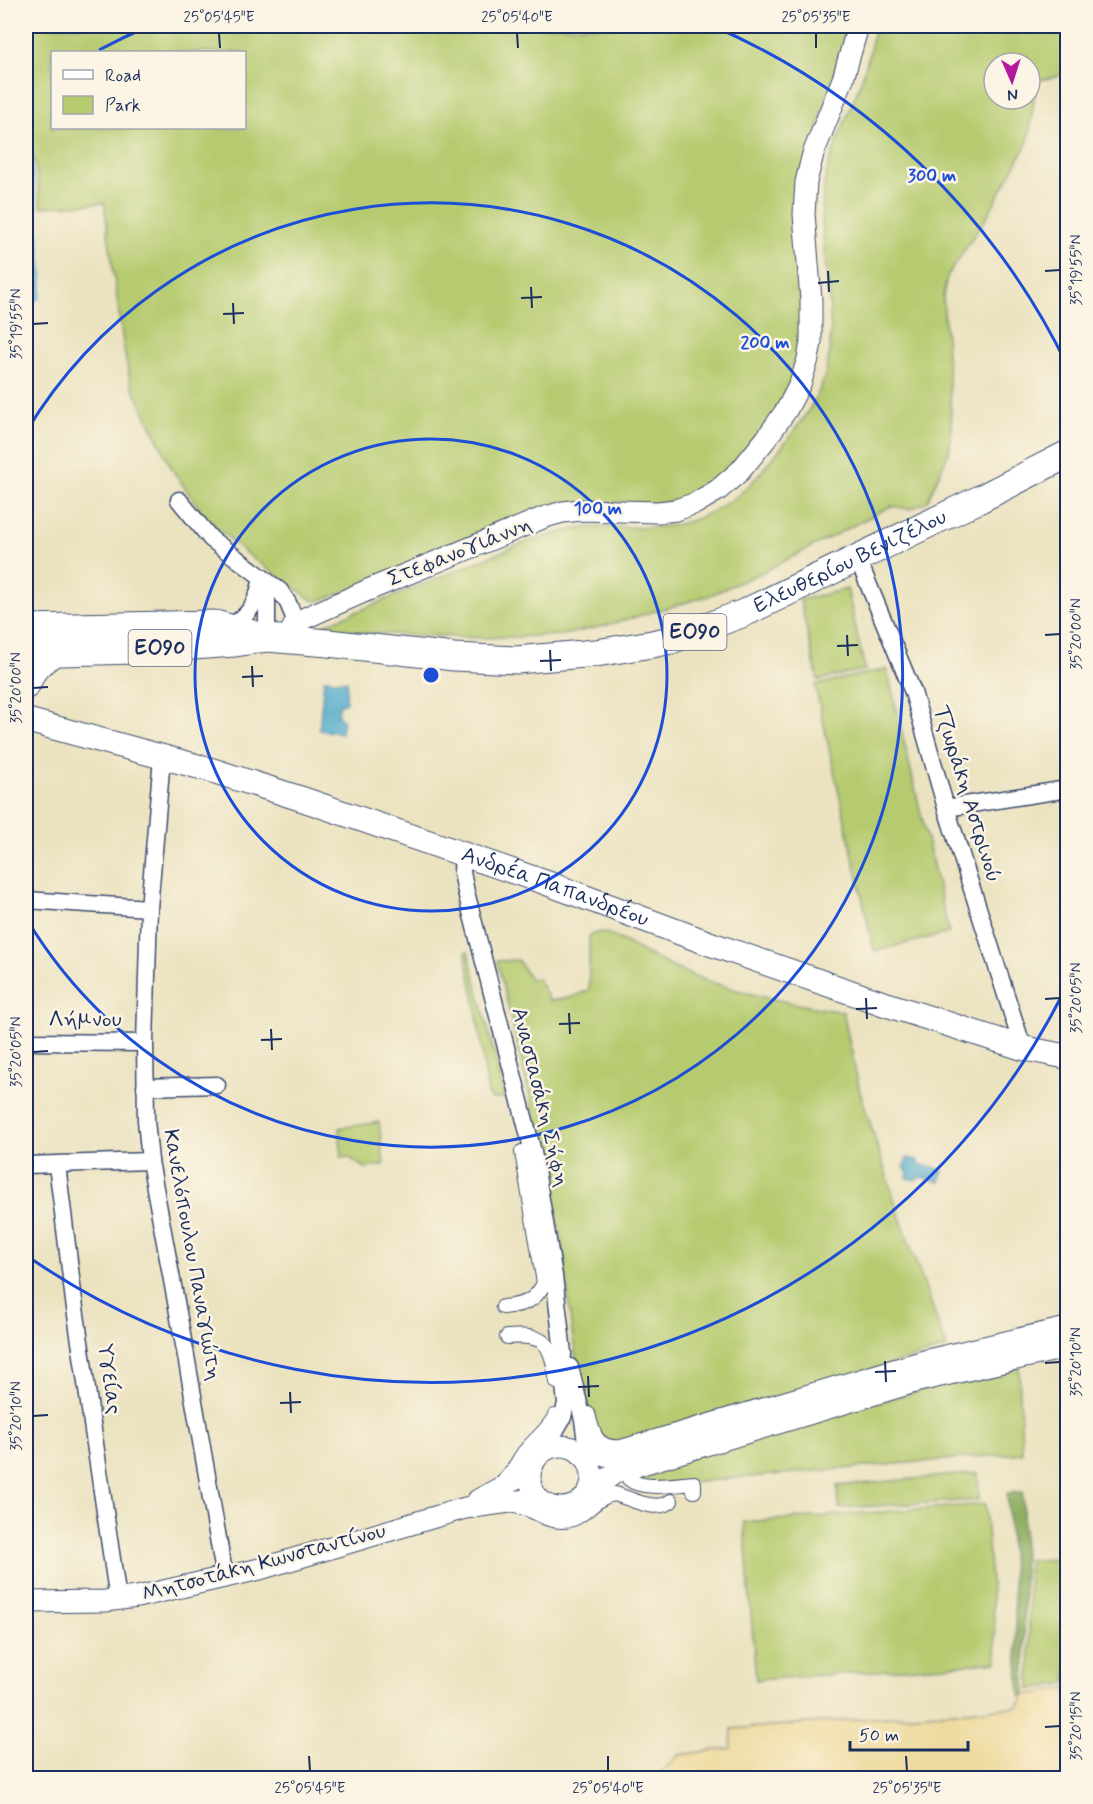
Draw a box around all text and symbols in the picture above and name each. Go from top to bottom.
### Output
text: 25°05'45"E [184,8,255,28]
text: 25°05'40"E [481,8,553,28]
text: 25°05'35"E [782,8,851,28]
legend [51,51,246,129]
north arrow [982,51,1042,111]
text: Road [105,64,141,88]
text: N [1007,84,1019,105]
text: Park [105,94,141,118]
text: 300 m [908,164,956,188]
text: 35°19'55"N [1067,234,1087,306]
text: 35°19'55"N [7,288,27,360]
text: 200 m [740,331,790,355]
text: 100 m [574,497,622,521]
street label: Ελευθερίου Βενιζέλου [749,503,951,620]
street label: Στεφανογιάννη [384,510,536,594]
text: 35°20'00"N [1067,598,1087,670]
road number: ΕΟ90 [664,614,726,650]
road number: ΕΟ90 [128,630,192,666]
text: 35°20'00"N [7,652,27,724]
centre of rings [421,665,441,685]
street label: Τζωράκη Αστρινού [927,702,1007,886]
street label: Ανδρέα Παπανδρέου [458,841,653,934]
text: 35°20'05"N [1067,963,1087,1033]
street label: Αναστασάκη Σήφη [504,1004,576,1190]
street label: Λήμνου [48,1006,122,1034]
text: 35°20'05"N [7,1017,27,1087]
street label: Κανελόπουλου Παναγιώτη [156,1127,228,1383]
text: 35°20'10"N [1067,1327,1087,1397]
street label: Υγείας [90,1342,128,1416]
text: 35°20'10"N [7,1381,27,1451]
street label: Μητσοτάκη Κωνσταντίνου [139,1517,389,1609]
text: 35°20'15"N [1067,1691,1087,1761]
scale bar [850,1714,968,1752]
text: 50 m [859,1724,899,1748]
text: 25°05'45"E [275,1779,346,1799]
text: 25°05'40"E [572,1779,644,1799]
text: 25°05'35"E [873,1779,942,1799]

